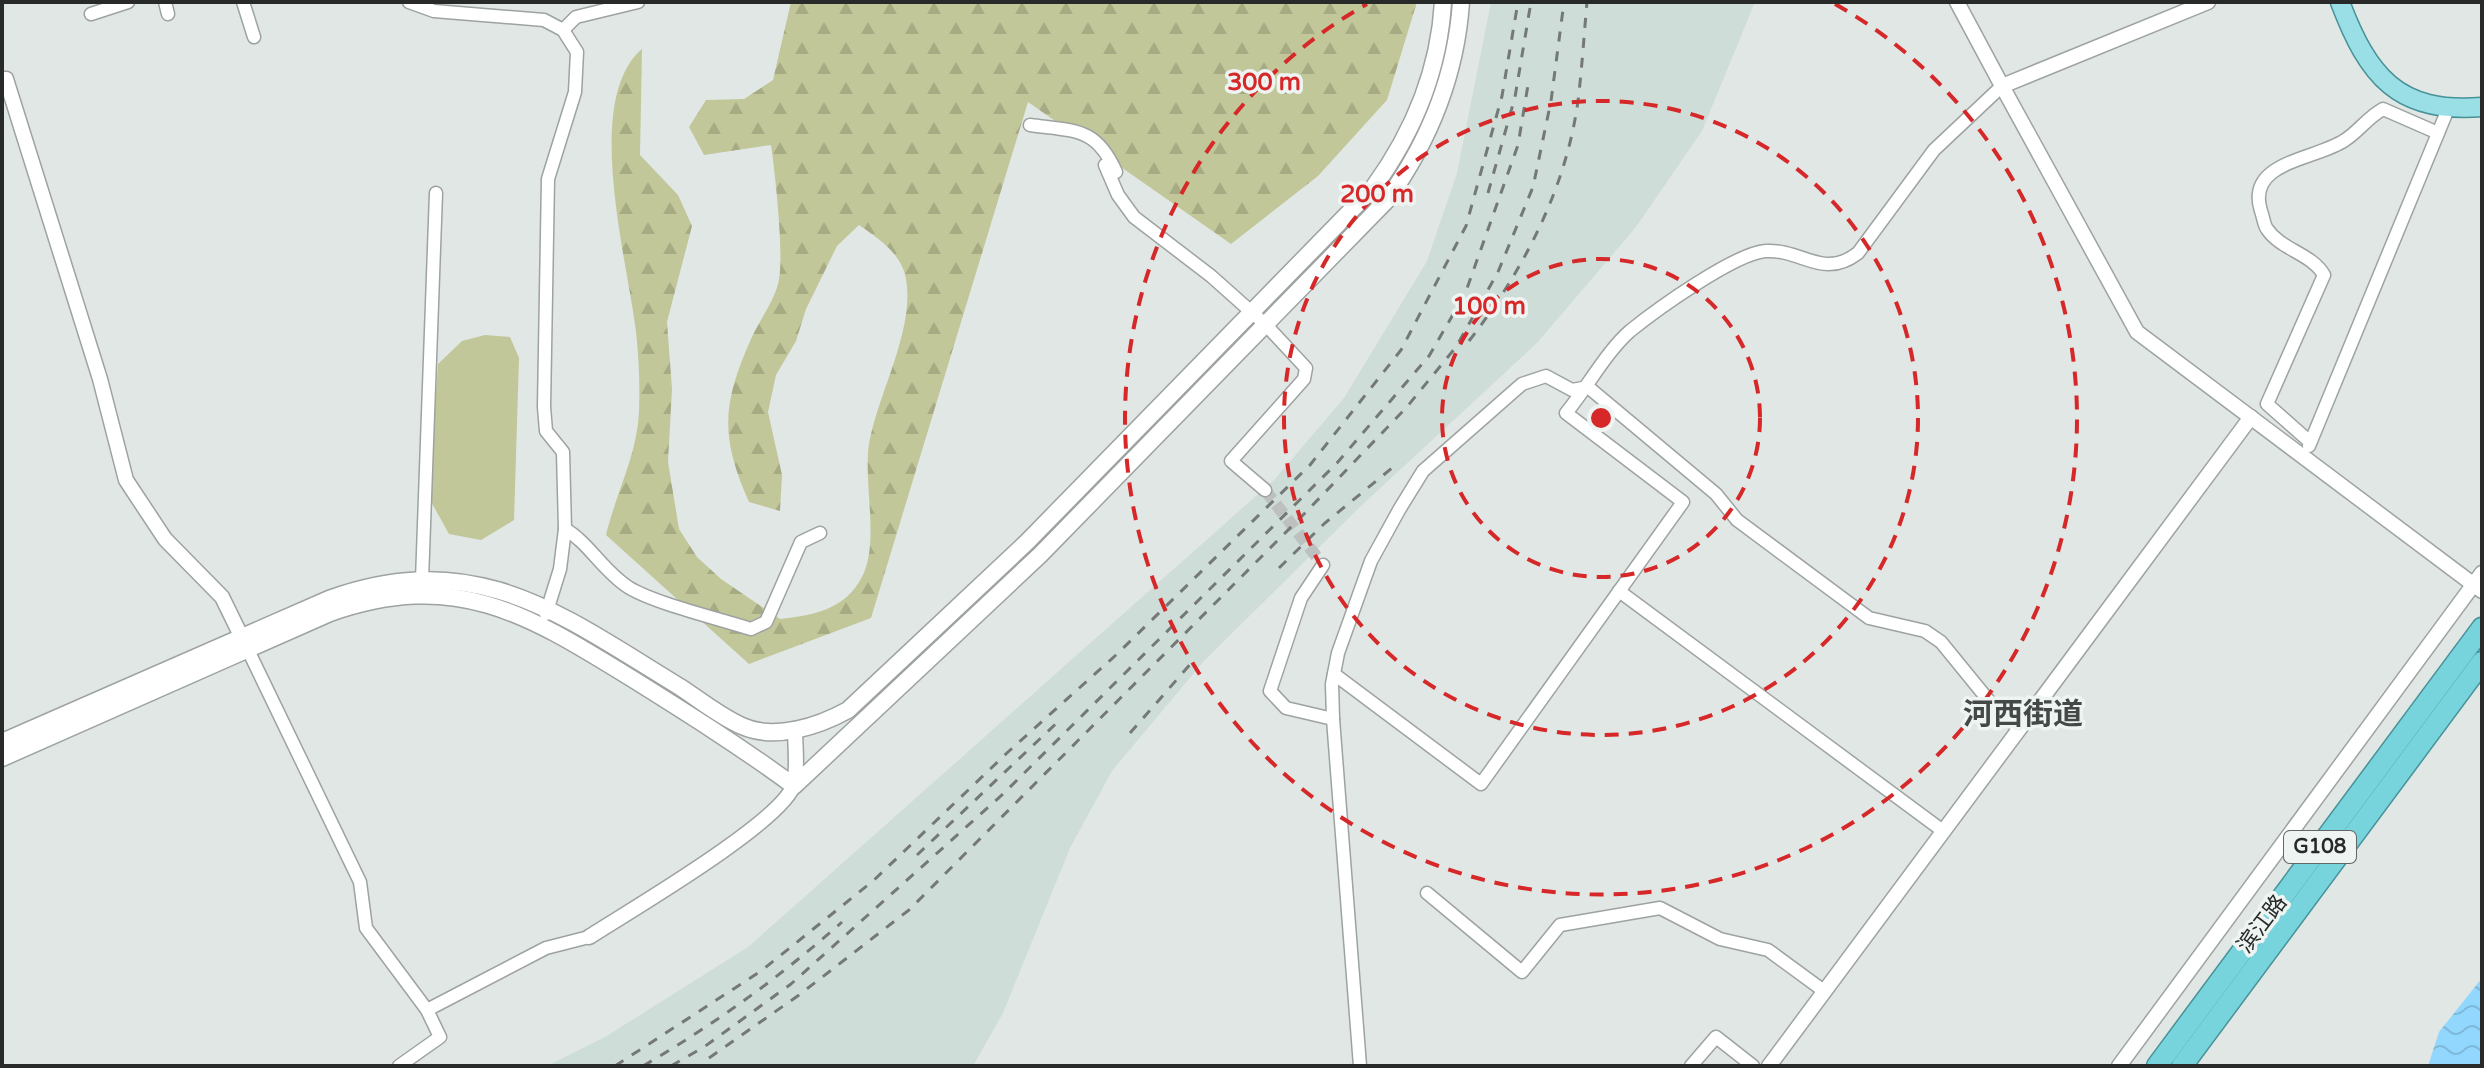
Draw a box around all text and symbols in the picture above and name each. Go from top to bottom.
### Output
text: 300 m [1227,68,1301,97]
text: 200 m [1340,180,1414,209]
text: 100 m [1452,292,1526,321]
centre of rings [1587,404,1615,432]
district label: 河西街道 [1963,696,2083,733]
road number: G108 [2284,831,2356,863]
street label: 滨江路 [2232,890,2292,958]

